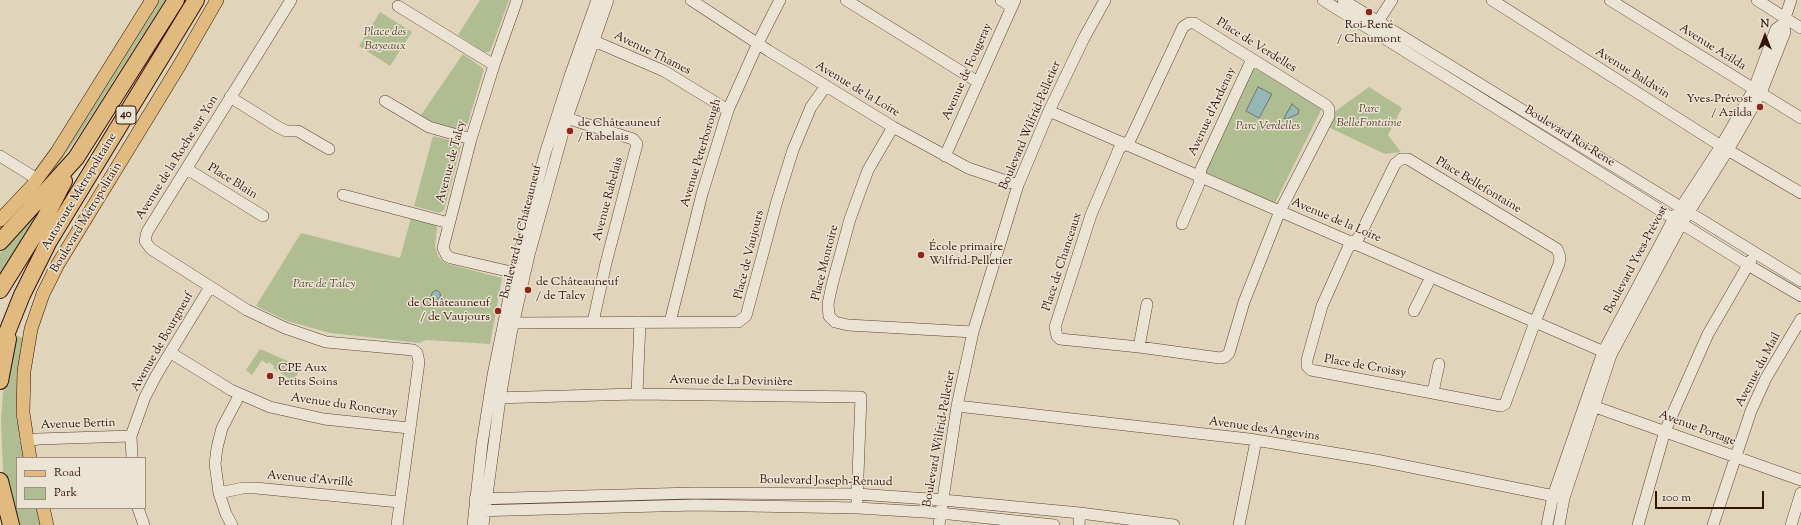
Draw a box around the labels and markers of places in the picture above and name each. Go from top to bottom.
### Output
marker: Roi-René / Chaumont [1364,7,1374,17]
place label: Roi-René / Chaumont [1337,19,1401,47]
place label: Yves-Prévost / Azilda [1686,93,1752,121]
marker: Yves-Prévost / Azilda [1755,102,1765,112]
place label: de Châteauneuf / Rabelais [578,117,661,145]
marker: de Châteauneuf / Rabelais [565,126,575,136]
place label: École primaire Wilfrid-Pelletier [929,241,1013,269]
marker: École primaire Wilfrid-Pelletier [916,250,926,260]
place label: de Châteauneuf / de Talcy [536,276,619,304]
marker: de Châteauneuf / de Talcy [523,285,533,295]
place label: de Châteauneuf / de Vaujours [407,297,490,325]
marker: de Châteauneuf / de Vaujours [493,306,503,316]
place label: CPE Aux Petits Soins [278,362,338,390]
marker: CPE Aux Petits Soins [265,371,275,381]

